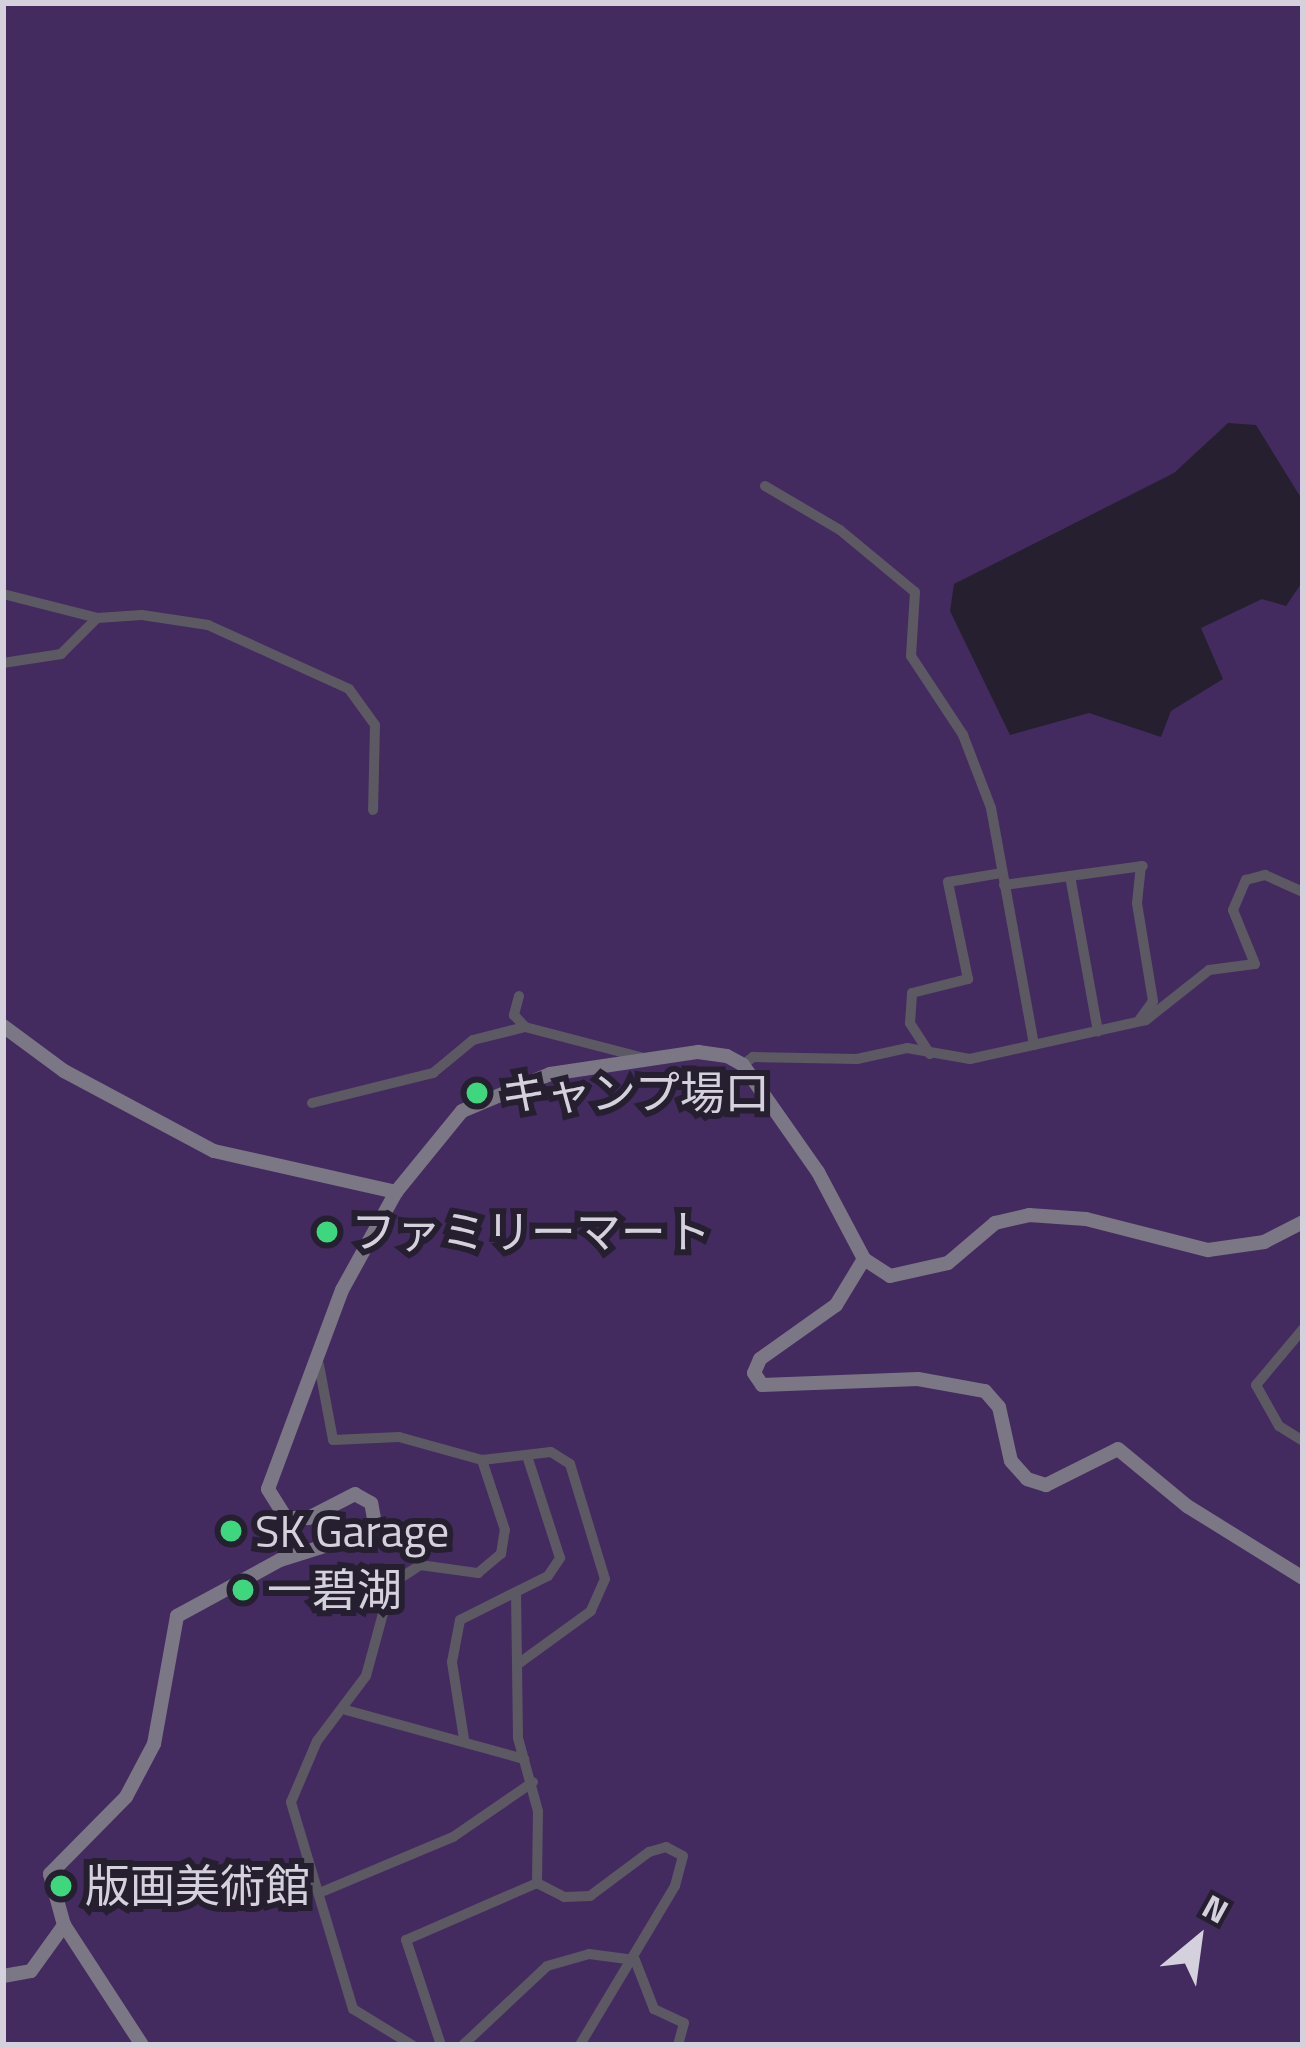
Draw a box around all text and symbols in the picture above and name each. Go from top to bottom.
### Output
place label: キャンプ場口 [501,1066,771,1120]
marker: キャンプ場口 [464,1080,490,1106]
place label: ファミリーマート [351,1205,711,1259]
marker: ファミリーマート [314,1219,340,1245]
place label: SK Garage [255,1504,449,1558]
marker: SK Garage [218,1518,244,1544]
place label: 一碧湖 [267,1563,402,1617]
marker: 一碧湖 [230,1577,256,1603]
place label: 版画美術館 [85,1859,310,1913]
marker: 版画美術館 [48,1873,74,1899]
north arrow [1138,1880,1258,2000]
text: N [1193,1881,1238,1936]

